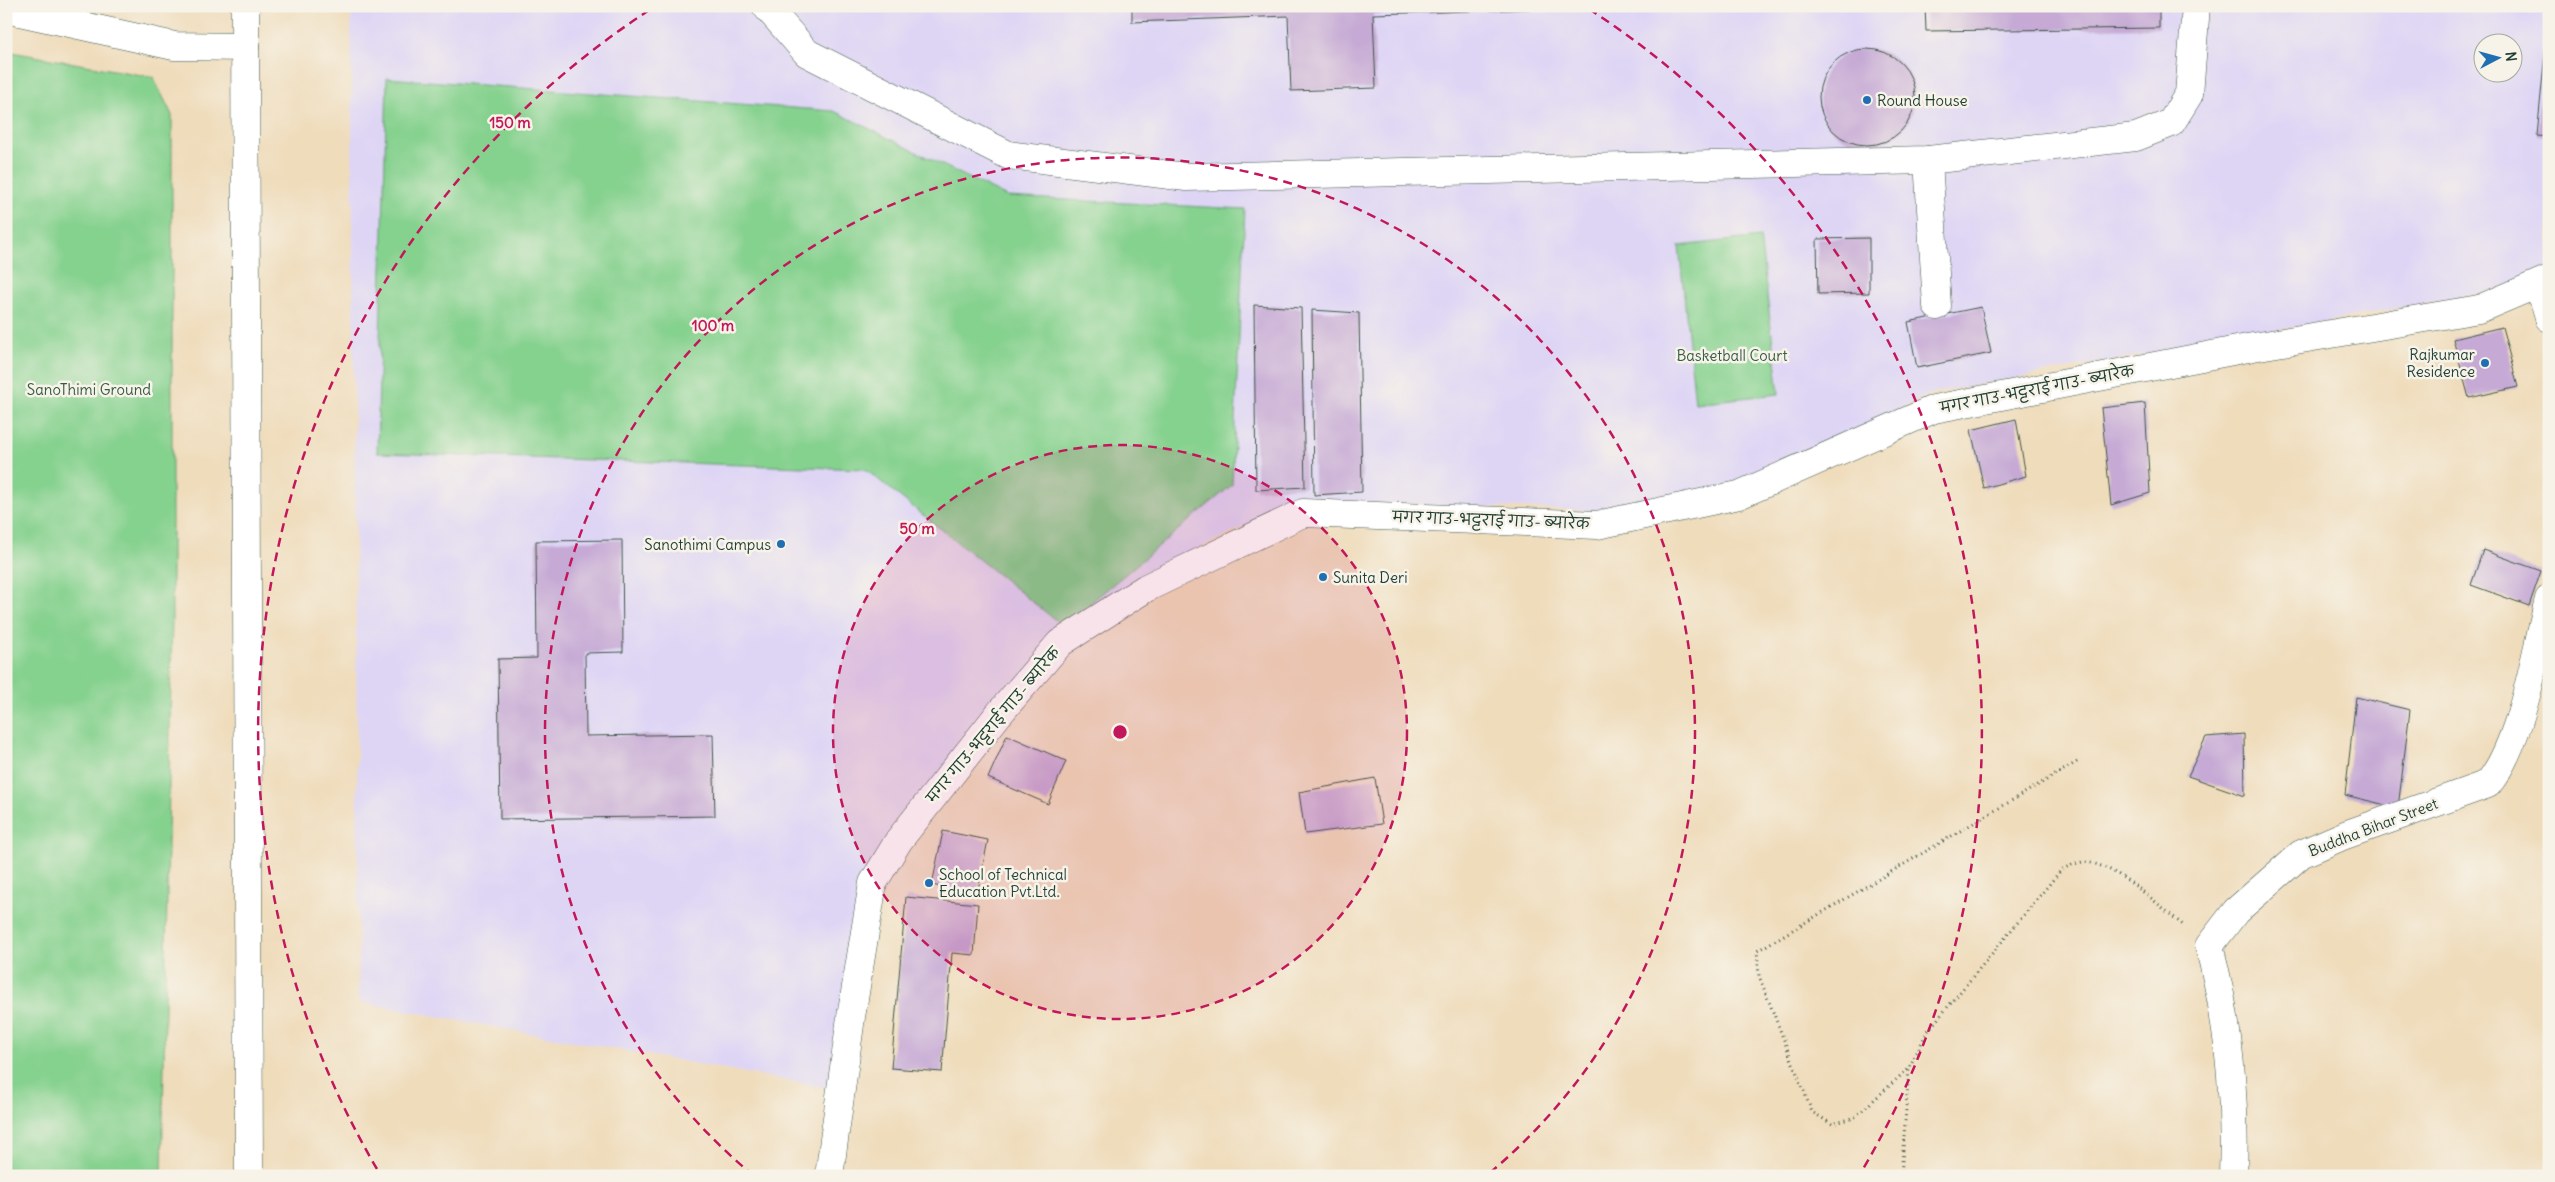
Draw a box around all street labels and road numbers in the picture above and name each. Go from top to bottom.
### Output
street label: मगर गाउ-भट्टराई गाउ- ब्यारेक [1937,359,2137,419]
street label: मगर गाउ-भट्टराई गाउ- ब्यारेक [1391,505,1591,535]
street label: मगर गाउ-भट्टराई गाउ- ब्यारेक [920,641,1066,809]
street label: Buddha Bihar Street [2306,794,2440,860]

